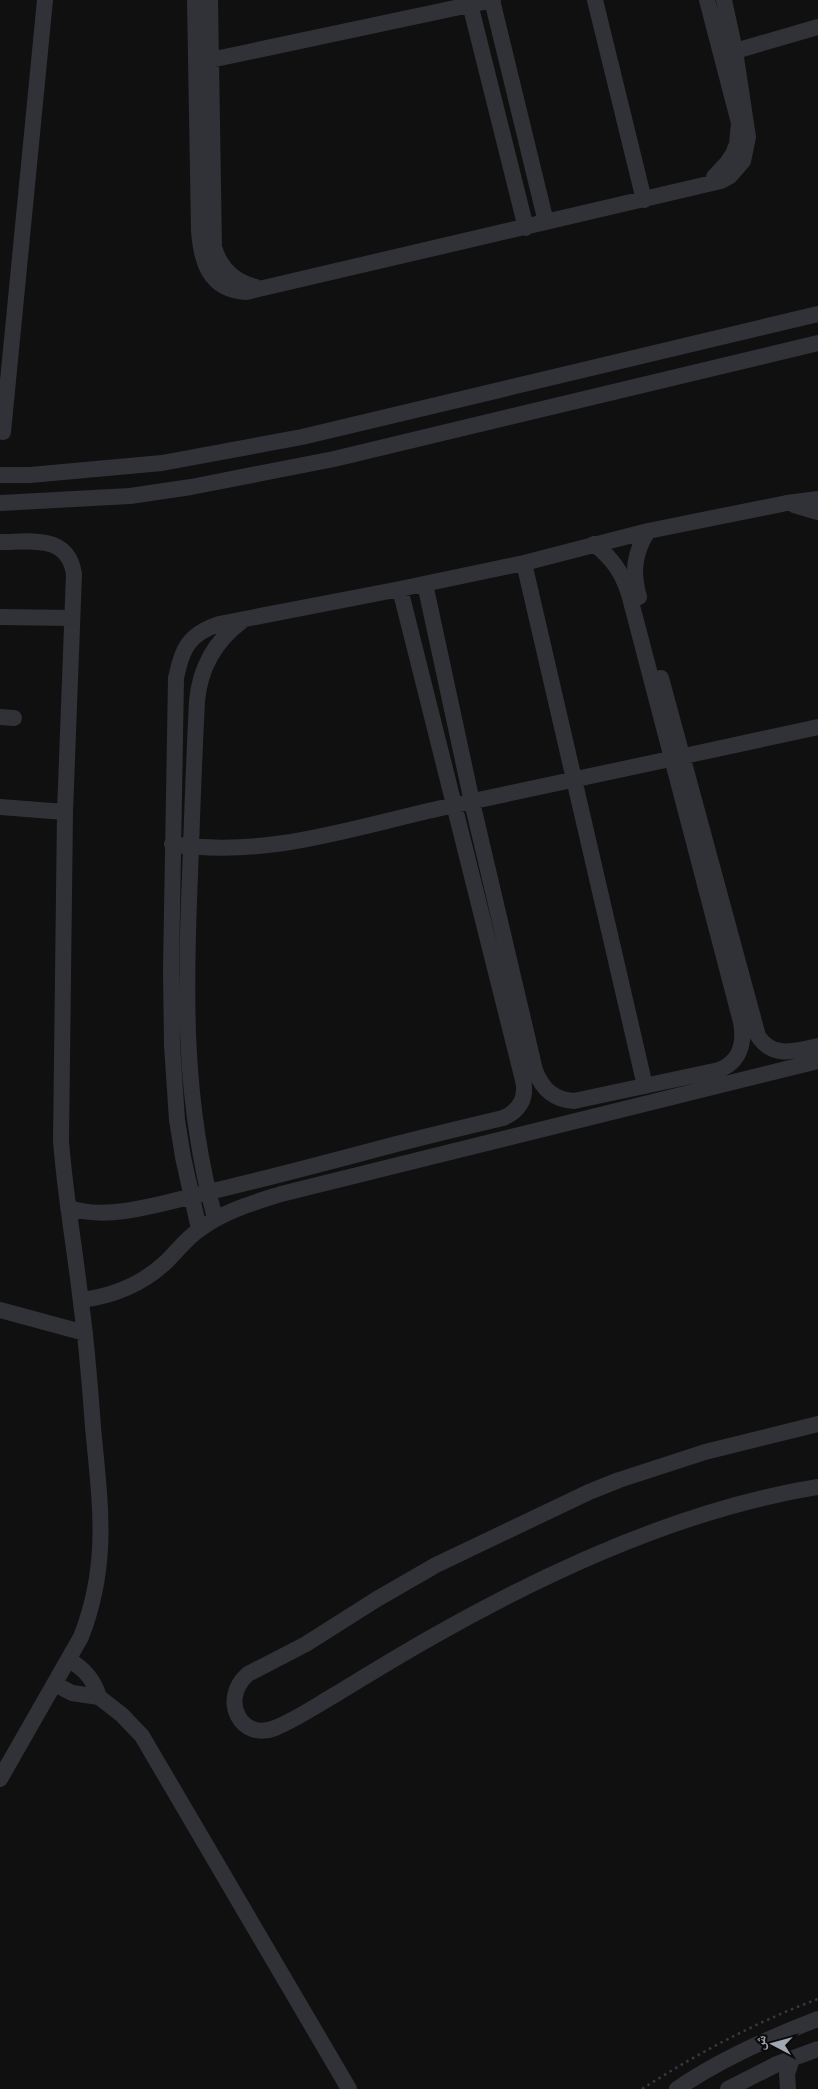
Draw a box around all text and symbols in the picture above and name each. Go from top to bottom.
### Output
north arrow [748,2019,798,2069]
text: ش [749,2034,770,2051]

